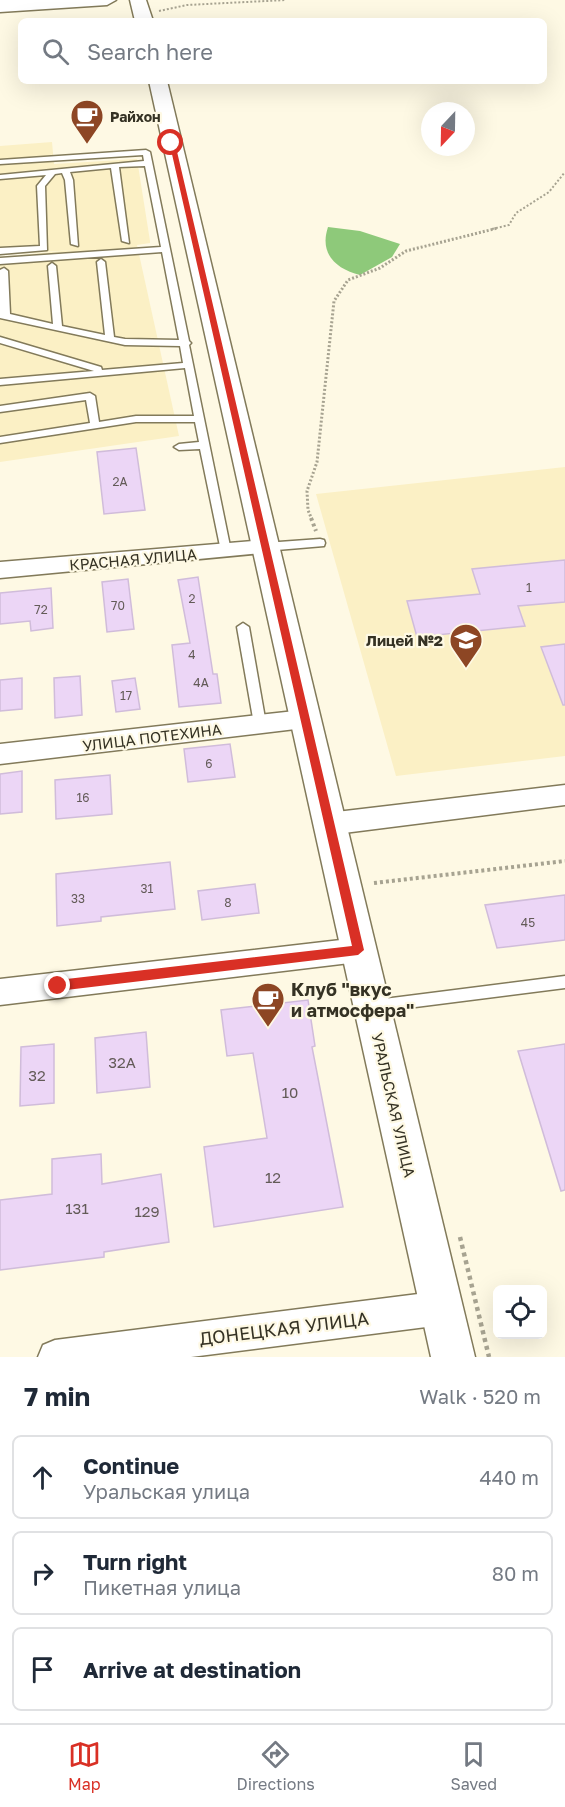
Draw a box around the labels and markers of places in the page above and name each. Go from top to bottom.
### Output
cafe icon: Райхон [69,98,105,145]
place label: Райхон [110,108,161,125]
school or university icon: Лицей №2 [448,622,484,669]
place label: Лицей №2 [366,631,443,649]
place label: Клуб "вкус и атмосфера" [291,978,414,1021]
cafe icon: Клуб "вкус и атмосфера" [250,981,286,1028]

